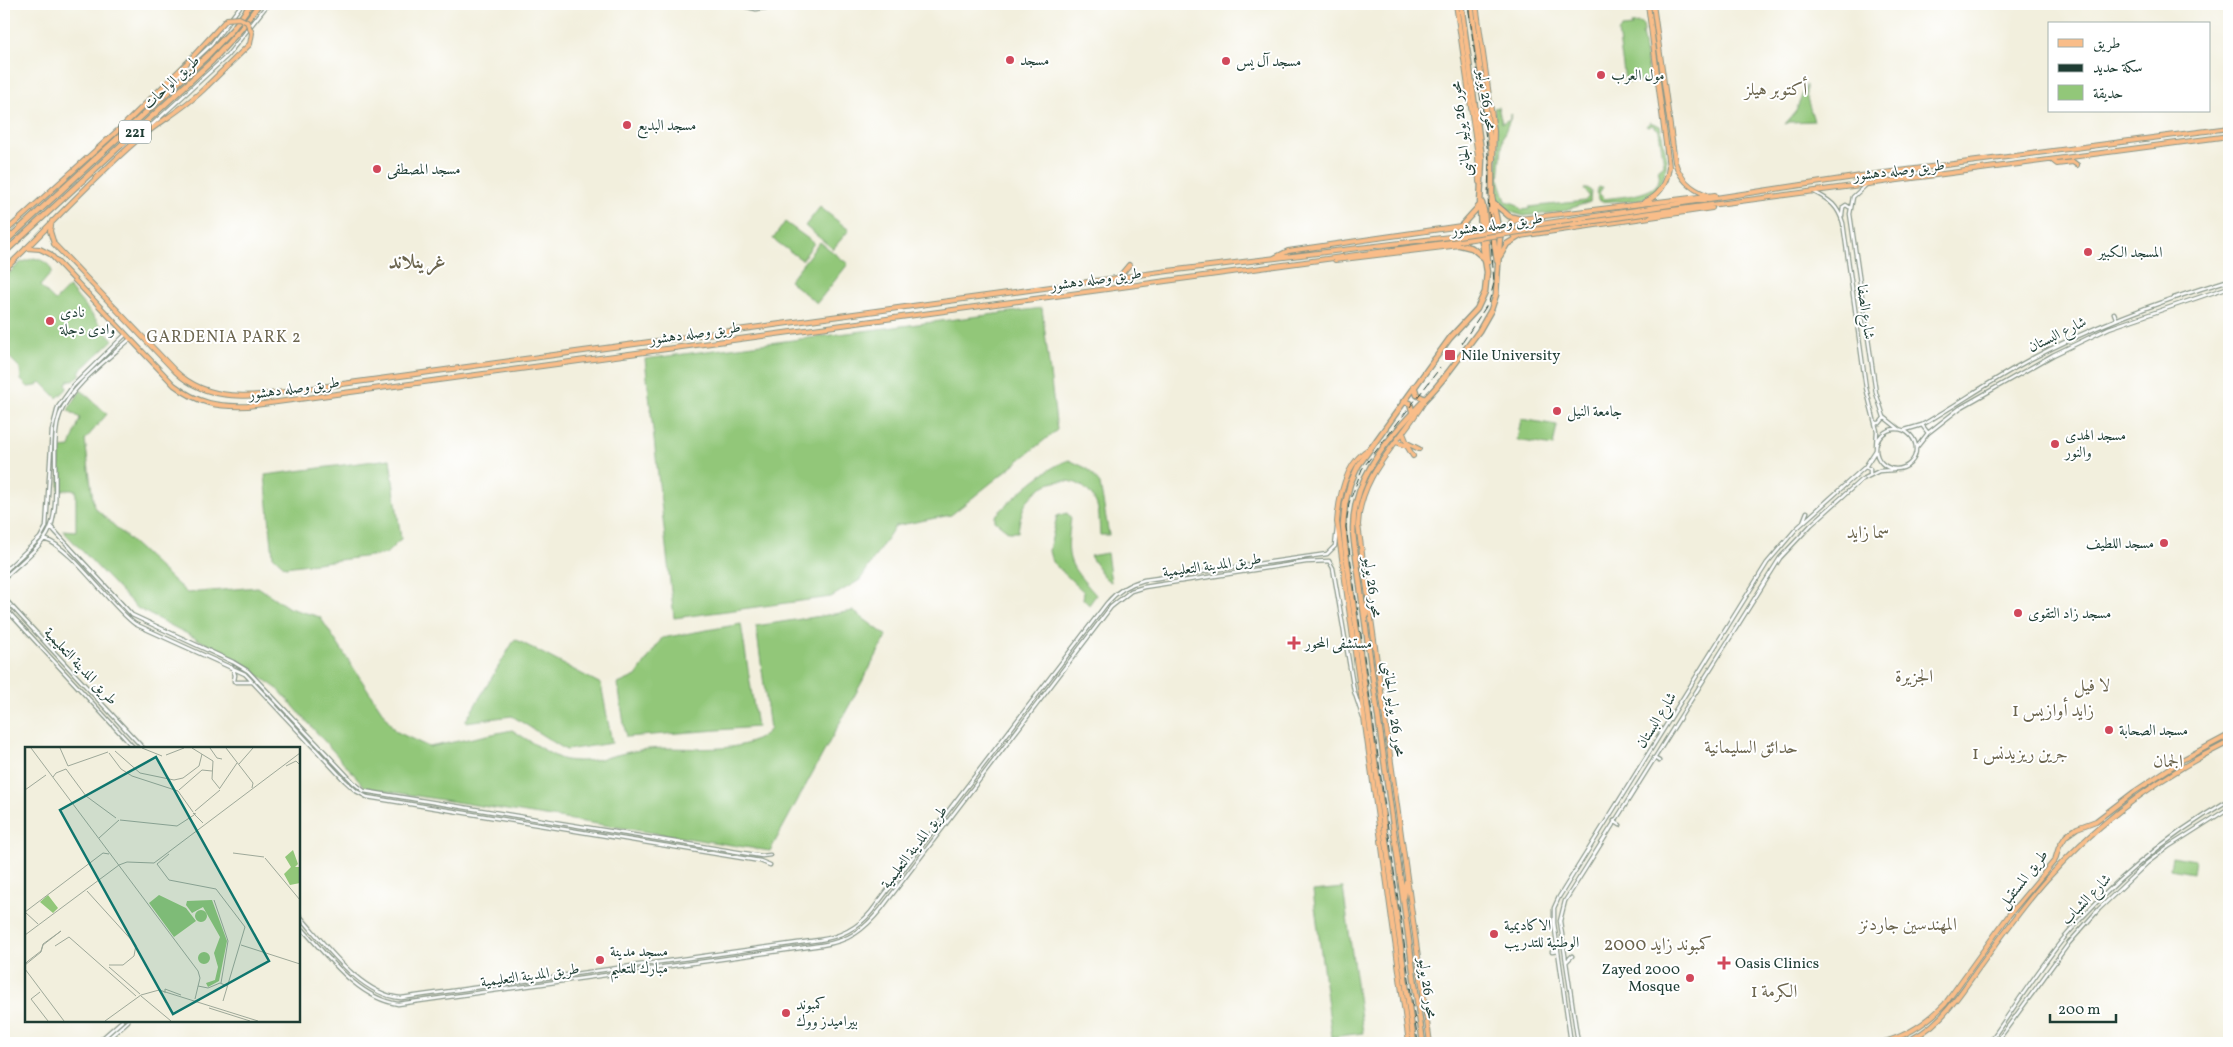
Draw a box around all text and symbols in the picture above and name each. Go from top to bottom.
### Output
legend [2048,22,2210,112]
text: طريق [2093,34,2120,55]
street label: طريق الواحات [139,51,205,115]
place label: مسجد [1020,51,1049,72]
place label: مسجد آل يس [1236,52,1301,73]
marker: مسجد [1004,54,1016,66]
marker: مسجد آل يس [1220,55,1232,67]
text: سكة حديد [2093,58,2142,79]
street label: محور 26 يوليو [1471,66,1500,132]
place label: مول العرب [1611,66,1664,87]
marker: مول العرب [1595,69,1607,81]
district label: أكتوبر هيلز [1743,76,1808,103]
street label: محور 26 يوليو الجانبى [1446,80,1479,178]
text: حديقة [2093,84,2123,105]
place label: مسجد البديع [637,116,696,139]
marker: مسجد البديع [621,119,633,131]
road number: 221 [119,120,151,144]
street label: طريق وصله دهشور [1850,155,1946,188]
place label: مسجد المصطفى [387,160,461,181]
marker: مسجد المصطفى [371,163,383,175]
street label: طريق وصله دهشور [1448,209,1544,243]
place label: المسجد الكبير [2096,243,2163,264]
marker: المسجد الكبير [2082,246,2094,258]
district label: غرينلاند [389,249,445,277]
street label: طريق وصله دهشور [1047,264,1143,298]
street label: شارع الصفا [1849,284,1879,341]
place label: نادى وادى دجلة [59,303,115,341]
street label: شارع البستان [2025,312,2091,359]
marker: نادى وادى دجلة [44,315,56,327]
street label: طريق وصله دهشور [646,318,742,352]
district label: GARDENIA PARK 2 [146,327,302,349]
place label: Nile University [1461,346,1560,367]
marker: Nile University [1443,348,1457,362]
street label: طريق وصله دهشور [245,373,341,407]
place label: جامعة النيل [1567,402,1622,423]
marker: جامعة النيل [1551,405,1563,417]
place label: مسجد الهدى والنور [2063,426,2126,464]
marker: مسجد الهدى والنور [2049,438,2061,450]
district label: سما زايد [1846,521,1890,546]
place label: مسجد اللطيف [2086,534,2154,555]
marker: مسجد اللطيف [2158,537,2170,549]
street label: طريق المدينة التعليمية [1161,549,1263,584]
street label: محور 26 يوليو [1357,553,1386,619]
place label: مسجد زاد التقوى [2028,604,2111,625]
marker: مسجد زاد التقوى [2012,607,2024,619]
street label: طريق المدينة التعليمية [38,623,122,711]
place label: مستشفى المحور [1303,634,1372,655]
marker: مستشفى المحور [1287,636,1301,650]
street label: محور 26 يوليو الجانبى [1375,660,1410,758]
district label: الجزيرة [1895,665,1933,690]
district label: لا فيل [2074,674,2110,699]
street label: شارع البستان [1632,689,1684,754]
district label: زايد أوازيس 1 [2012,697,2094,724]
place label: مسجد الصحابة [2119,721,2188,742]
marker: مسجد الصحابة [2103,724,2115,736]
district label: حدائق السليمانية [1704,736,1798,761]
district label: جرين ريزيدنس 1 [1972,742,2068,767]
inset map [25,747,300,1022]
district label: الجمان [2153,750,2183,775]
street label: طريق المدينة التعليمية [877,802,954,894]
street label: طريق المستقبل [1994,846,2054,914]
street label: شارع الشباب [2057,870,2118,931]
district label: المهندسين جاردنز [1857,913,1957,938]
place label: الاكاديمية الوطنية للتدريب [1504,916,1579,954]
marker: الاكاديمية الوطنية للتدريب [1488,928,1500,940]
district label: كمبوند زايد 2000 [1604,933,1712,958]
place label: مسجد مدينة مبارك للتعليم [610,942,668,983]
marker: مسجد مدينة مبارك للتعليم [594,954,606,966]
street label: محور 26 يوليو [1412,954,1441,1020]
place label: Oasis Clinics [1735,954,1819,975]
marker: Oasis Clinics [1717,956,1731,970]
street label: طريق المدينة التعليمية [479,959,581,994]
place label: Zayed 2000 Mosque [1601,960,1680,998]
marker: Zayed 2000 Mosque [1684,972,1696,984]
district label: الكرمة 1 [1751,980,1797,1005]
scale bar [2050,992,2117,1024]
place label: كمبوند بيراميدز ووك [796,995,858,1033]
text: 200 m [2058,1000,2101,1021]
marker: كمبوند بيراميدز ووك [780,1007,792,1019]

